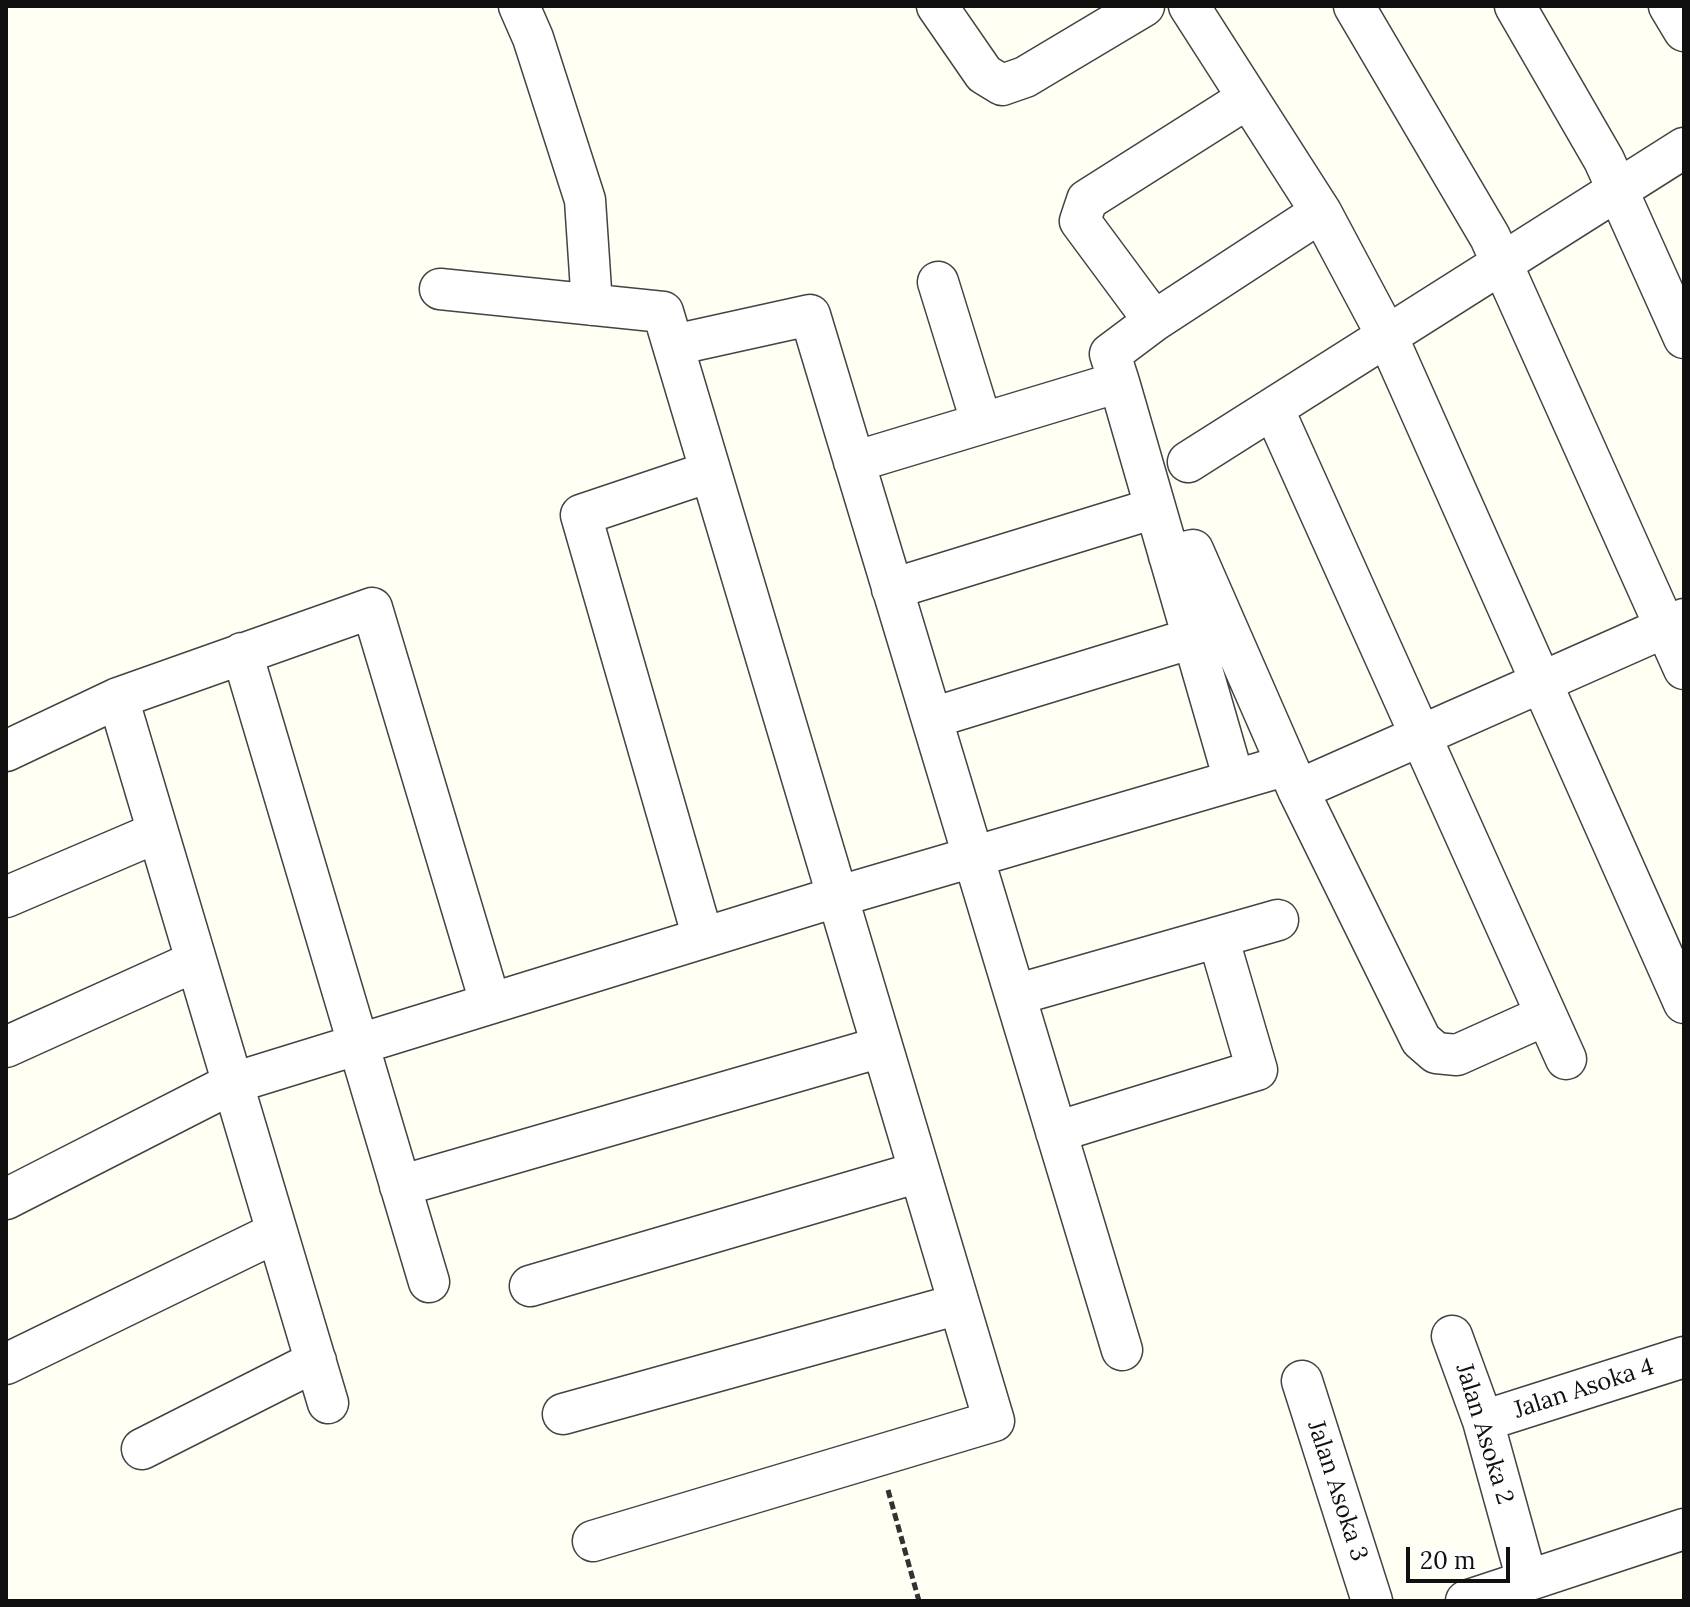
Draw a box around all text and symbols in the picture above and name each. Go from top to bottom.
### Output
street label: Jalan Asoka 4 [1510,1353,1658,1425]
street label: Jalan Asoka 2 [1449,1360,1519,1508]
street label: Jalan Asoka 3 [1301,1417,1373,1565]
scale bar [1410,1531,1514,1581]
text: 20 m [1420,1545,1476,1576]

